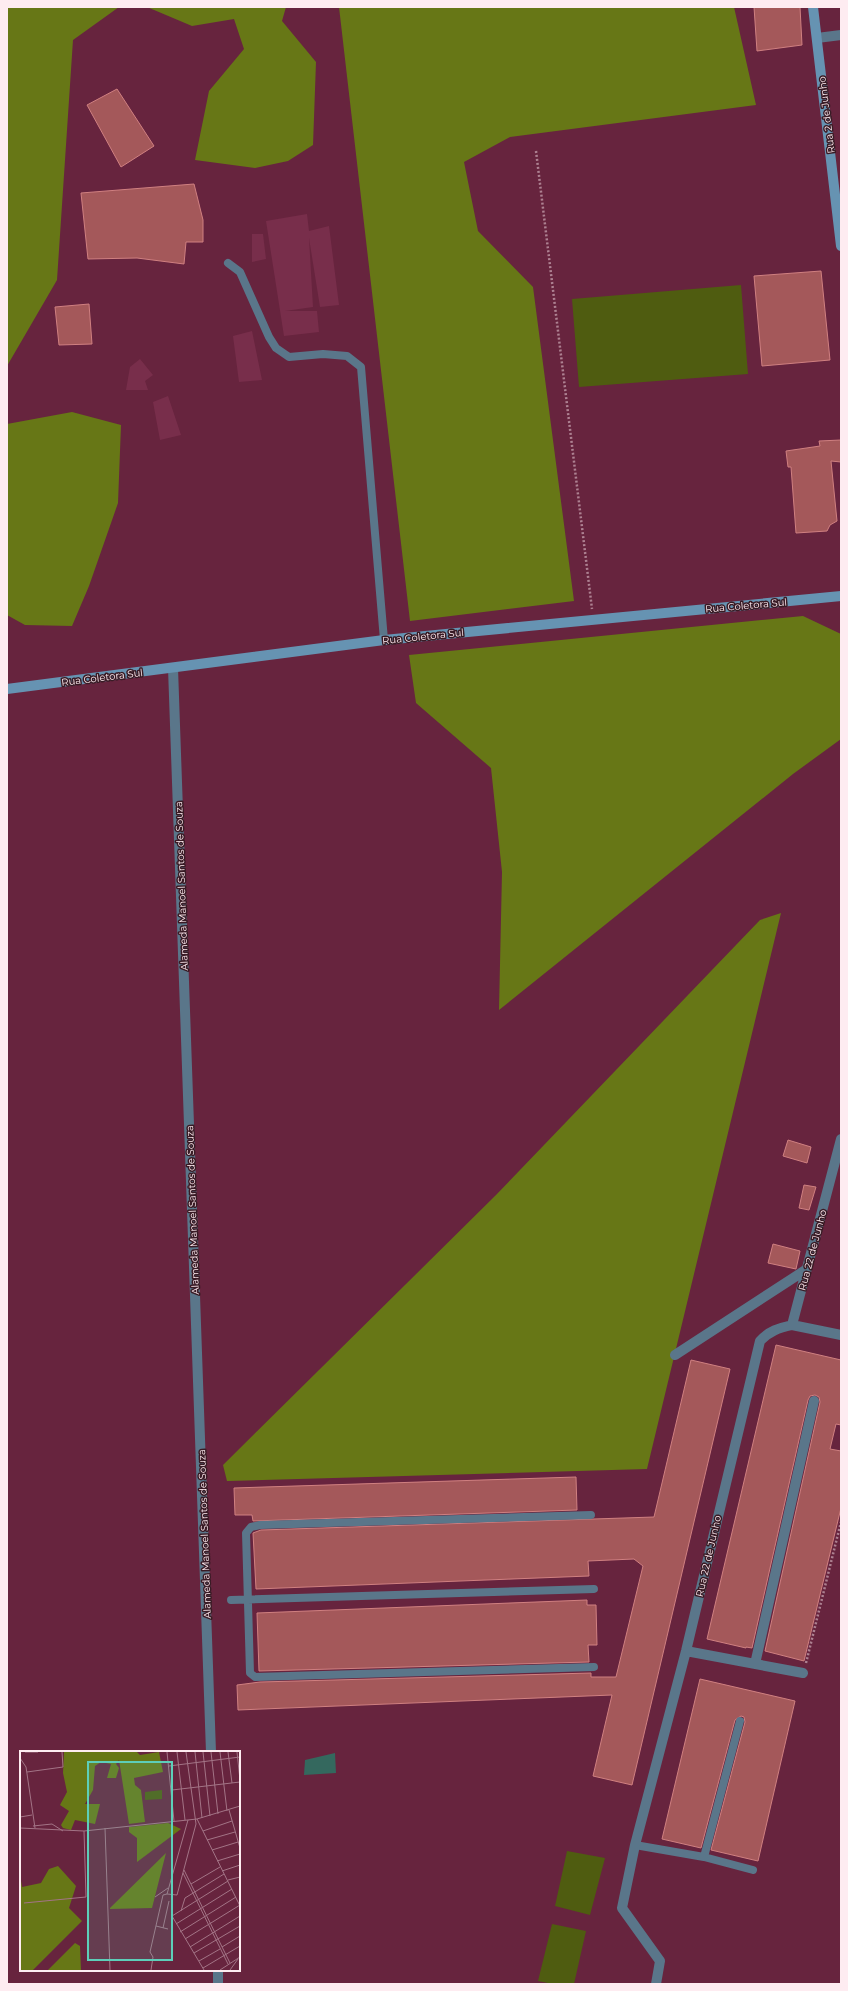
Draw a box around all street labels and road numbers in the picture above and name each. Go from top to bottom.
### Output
street label: Rua 2 de Junho [815,76,838,154]
street label: Rua Coletora Sul [705,595,788,616]
street label: Rua Coletora Sul [382,626,465,647]
street label: Rua Coletora Sul [60,666,144,689]
street label: Alameda Manoel Santos de Souza [172,801,191,971]
street label: Alameda Manoel Santos de Souza [183,1125,202,1295]
street label: Rua 22 de Junho [795,1208,830,1292]
street label: Alameda Manoel Santos de Souza [195,1449,214,1619]
street label: Rua 22 de Junho [693,1514,724,1598]

